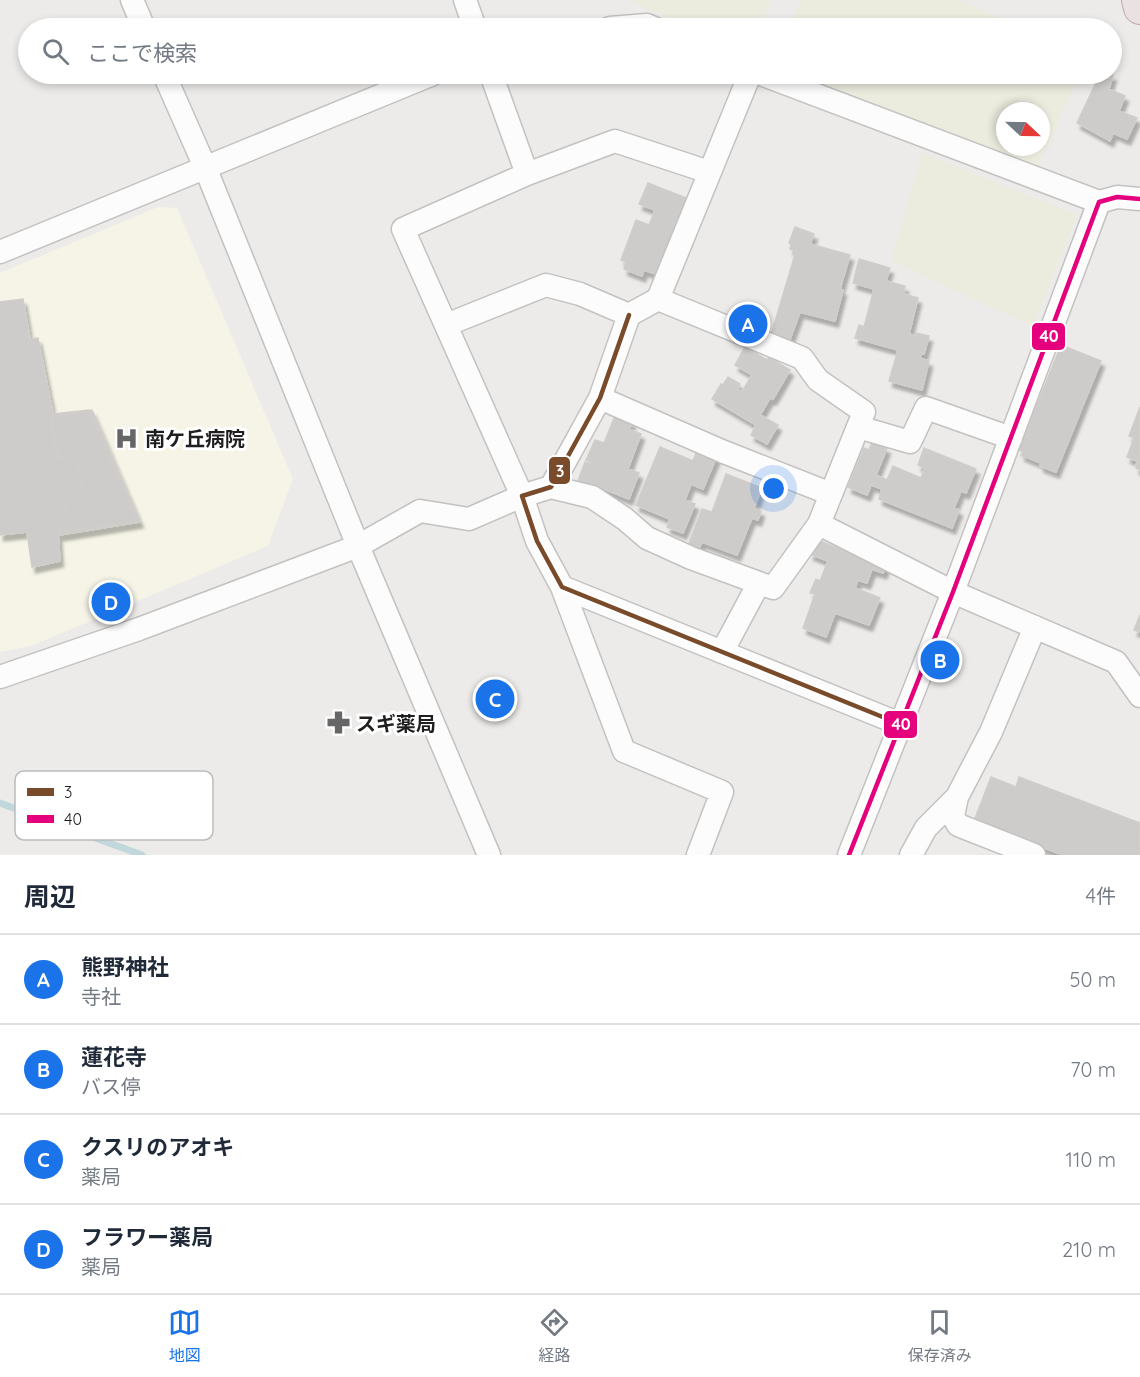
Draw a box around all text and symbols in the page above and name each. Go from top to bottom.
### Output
search box [18,18,1122,84]
icon: search [39,35,72,68]
text: ここで検索 [87,39,197,67]
north arrow [996,102,1050,156]
pin: A [728,302,768,346]
line badge: 40 [1031,322,1066,351]
text: 40 [1039,326,1059,346]
hospital icon: 南ケ丘病院 [114,425,140,451]
place label: 南ケ丘病院 [145,426,245,451]
line badge: 3 [548,456,571,485]
text: 3 [556,461,564,481]
your location [759,474,788,503]
pin: D [92,580,130,624]
pin: B [920,638,960,682]
pin: C [476,676,514,722]
pharmacy icon: スギ薬局 [325,710,351,736]
line badge: 40 [883,710,918,739]
place label: スギ薬局 [356,711,436,736]
text: 40 [891,714,911,734]
legend [15,771,213,840]
text: 3 [64,782,72,802]
text: 40 [64,809,82,829]
text: 周辺 [24,880,76,913]
text: 4件 [1085,883,1116,908]
text: 熊野神社 [81,953,169,981]
text: A [37,967,50,992]
text: 50 m [1070,967,1116,992]
text: 寺社 [81,984,121,1009]
text: 蓮花寺 [81,1043,147,1071]
text: B [37,1057,50,1082]
text: 70 m [1070,1057,1116,1082]
text: バス停 [81,1074,141,1099]
text: クスリのアオキ [81,1133,234,1161]
text: C [37,1147,50,1172]
text: 110 m [1066,1147,1116,1172]
text: 薬局 [81,1164,121,1189]
text: フラワー薬局 [81,1223,213,1251]
text: D [36,1237,51,1262]
text: 210 m [1062,1237,1116,1262]
text: 薬局 [81,1254,121,1279]
tab: 地図 [168,1306,201,1366]
tab: 経路 [538,1306,571,1366]
tab: 保存済み [908,1306,972,1366]

